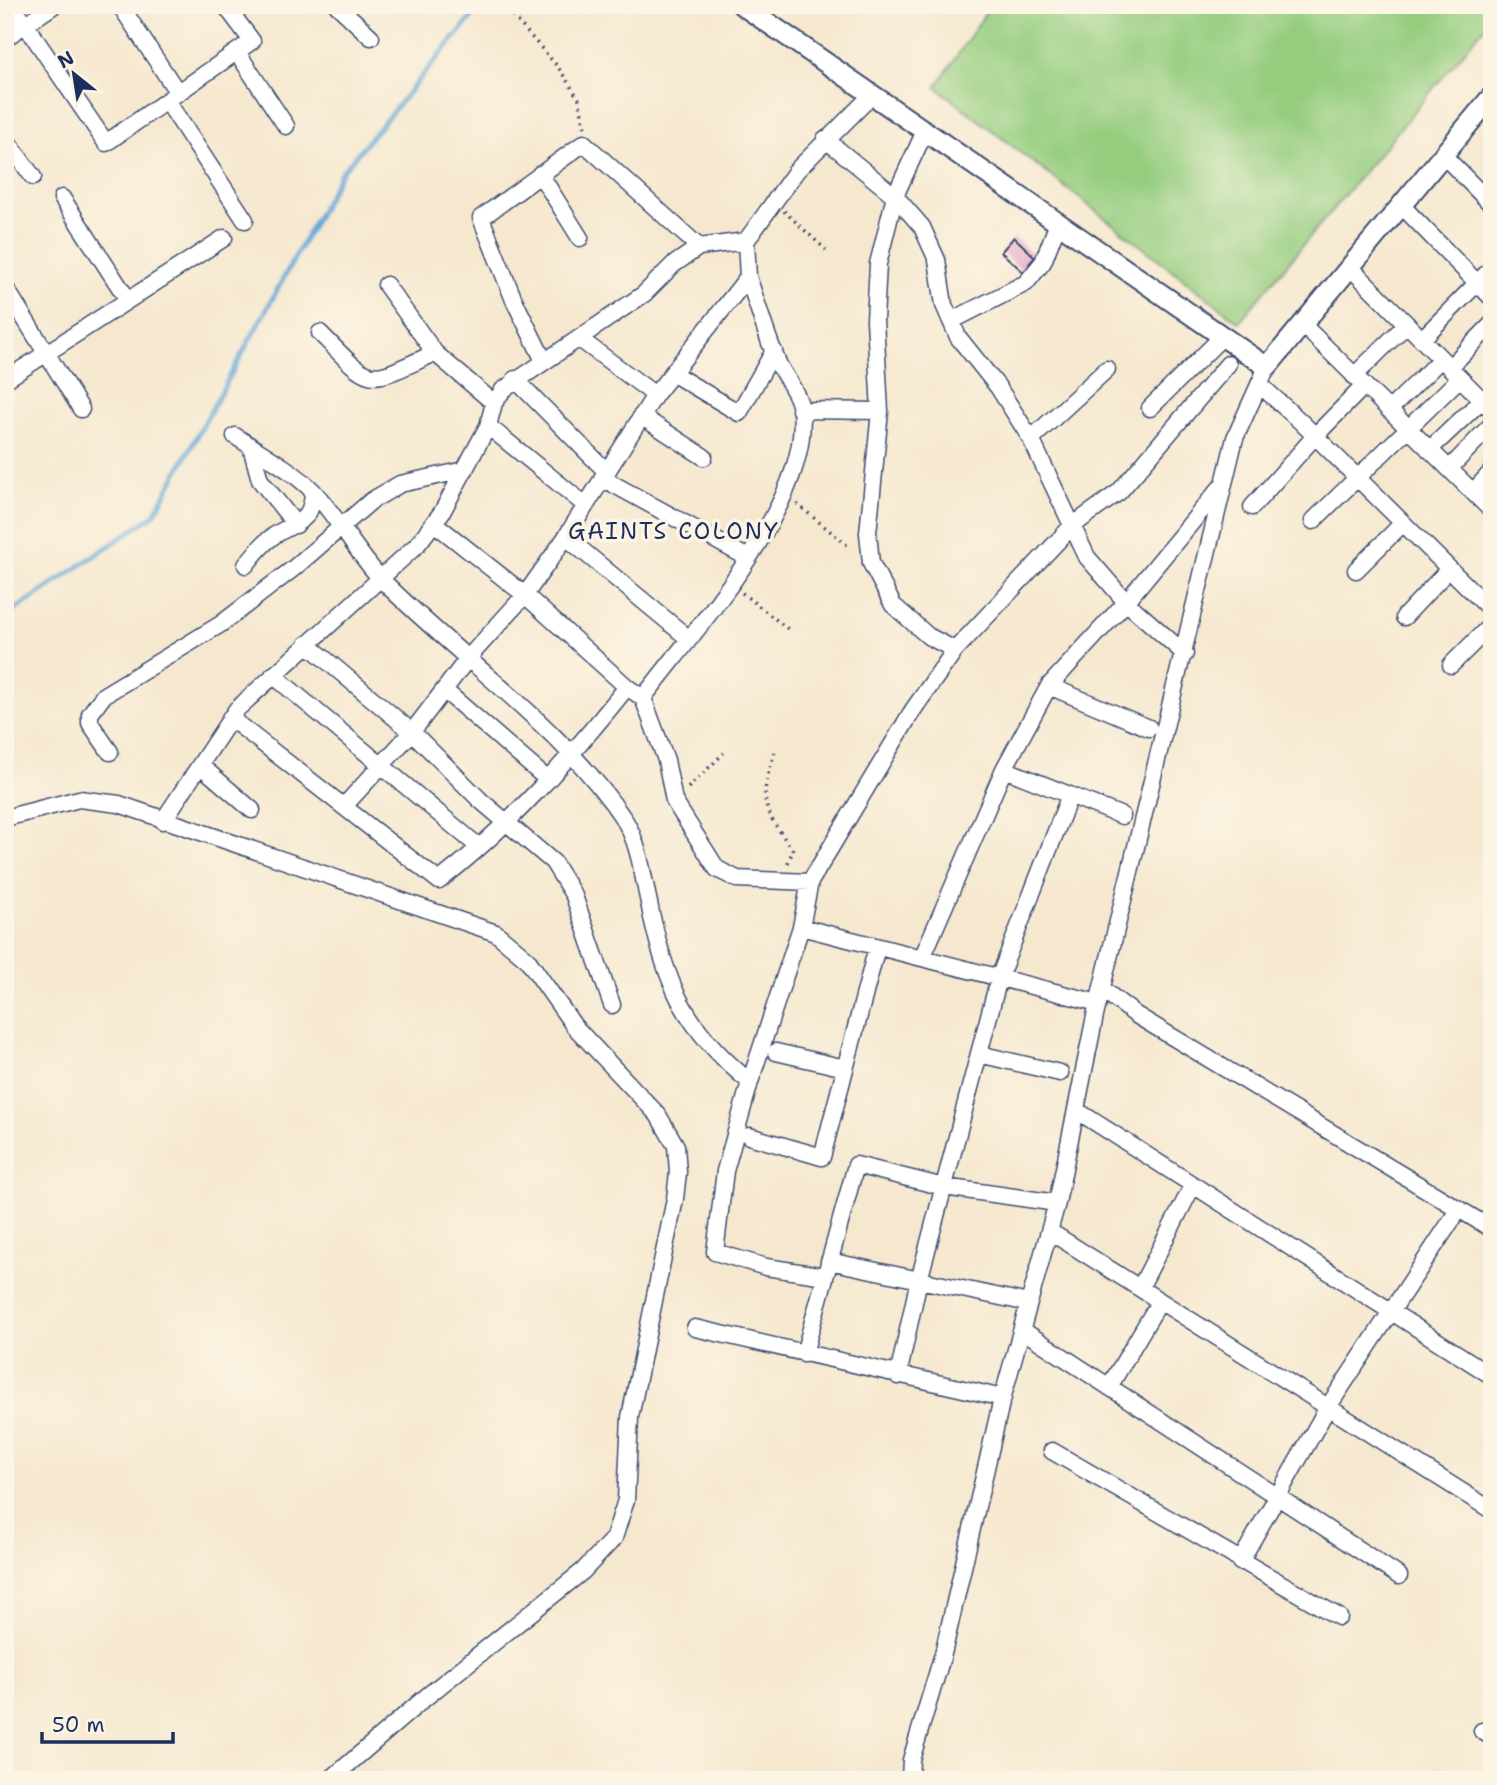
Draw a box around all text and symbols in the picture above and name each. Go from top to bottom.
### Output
north arrow [38,38,108,108]
text: N [53,45,79,74]
district label: GAINTS COLONY [568,516,780,546]
scale bar [42,1701,173,1745]
text: 50 m [52,1711,105,1739]

